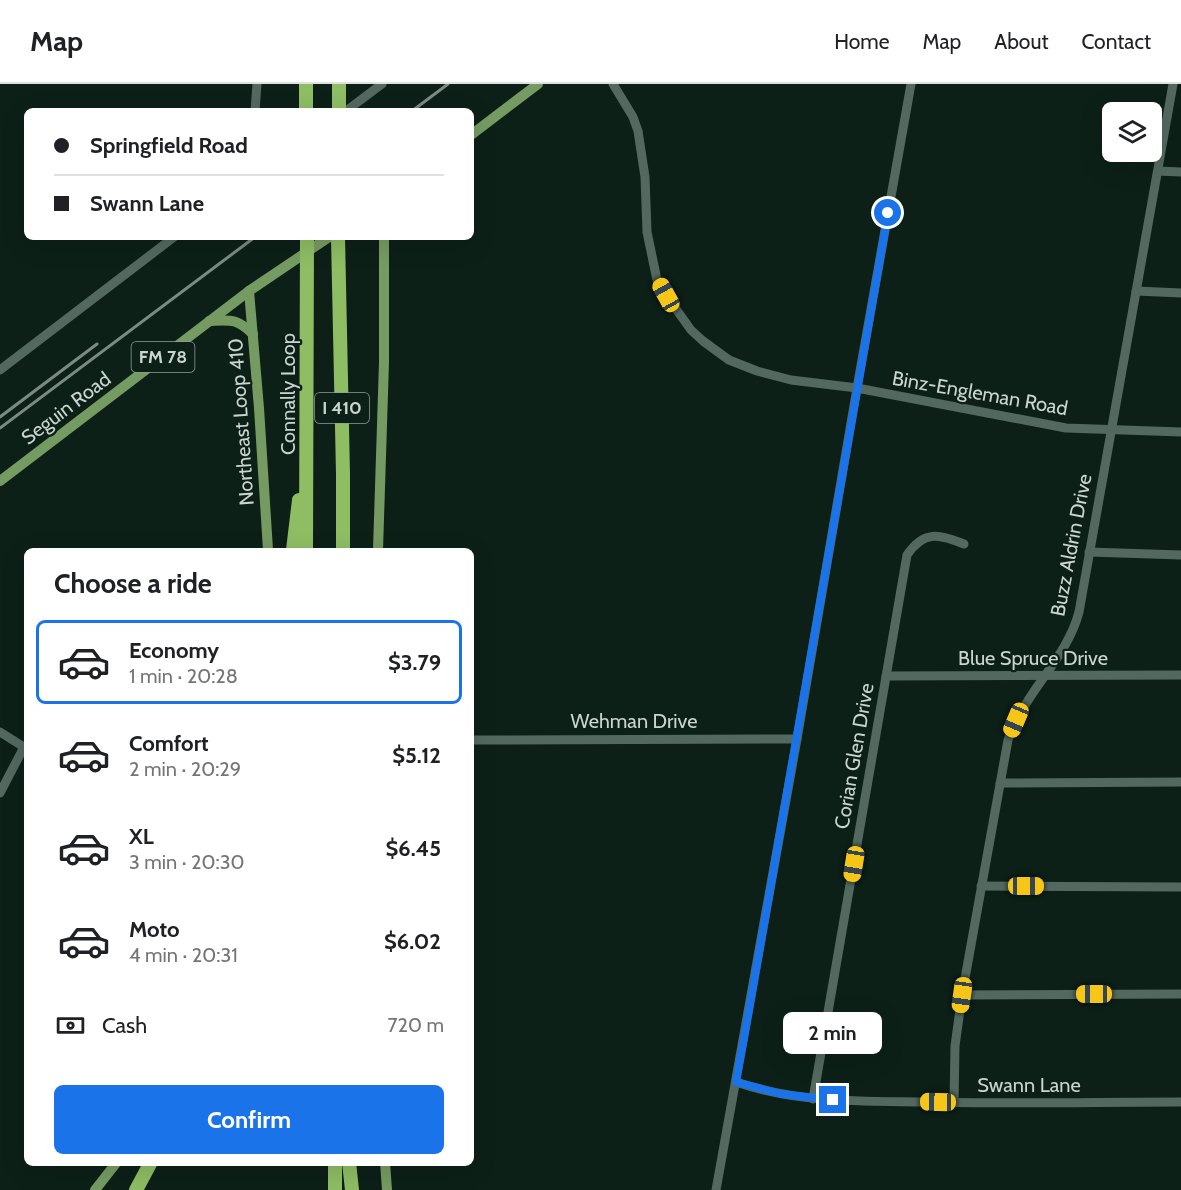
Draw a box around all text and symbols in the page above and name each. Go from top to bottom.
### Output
text: Map [30,24,83,58]
text: Home [834,29,890,54]
text: Map [923,29,961,54]
text: About [994,29,1048,54]
text: Contact [1081,29,1151,54]
map controls [1102,102,1162,162]
button: layers [1102,102,1162,162]
text: Springfield Road [90,132,248,159]
text: Swann Lane [90,190,204,217]
route start [874,199,901,226]
car [649,275,683,315]
street label: Connally Loop [276,333,300,455]
street label: Northeast Loop 410 [223,338,259,506]
road number: FM 78 [132,342,195,372]
street label: Binz-Engleman Road [890,366,1070,420]
street label: Seguin Road [17,367,115,449]
road number: I 410 [315,393,369,423]
street label: Buzz Aldrin Drive [1045,472,1097,618]
text: Choose a ride [54,567,212,600]
icon: car [57,635,111,689]
text: Economy [129,637,219,664]
street label: Blue Spruce Drive [958,646,1108,670]
text: $3.79 [388,649,441,676]
text: 1 min · 20:28 [129,664,238,688]
street label: Corian Glen Drive [829,681,879,831]
car [1001,700,1031,740]
street label: Wehman Drive [571,709,697,733]
icon: car [57,728,111,782]
text: Comfort [129,730,208,757]
text: $5.12 [392,742,441,769]
text: 2 min · 20:29 [129,757,241,781]
icon: car [57,821,111,875]
text: XL [129,823,154,850]
text: $6.45 [386,835,441,862]
car [842,845,866,883]
text: 3 min · 20:30 [129,850,244,874]
car [1008,877,1044,895]
icon: car [57,914,111,968]
text: Moto [129,916,180,943]
text: $6.02 [384,928,441,955]
text: 4 min · 20:31 [129,943,238,967]
car [951,976,973,1014]
car [1076,985,1112,1003]
icon: cash [54,1009,87,1042]
text: Cash [102,1012,147,1039]
text: 720 m [387,1013,444,1037]
callout: 2 min [784,1013,882,1055]
text: 2 min [808,1021,857,1045]
street label: Swann Lane [977,1073,1081,1097]
button: Confirm [54,1085,444,1154]
route end [819,1086,846,1113]
car [920,1093,956,1111]

